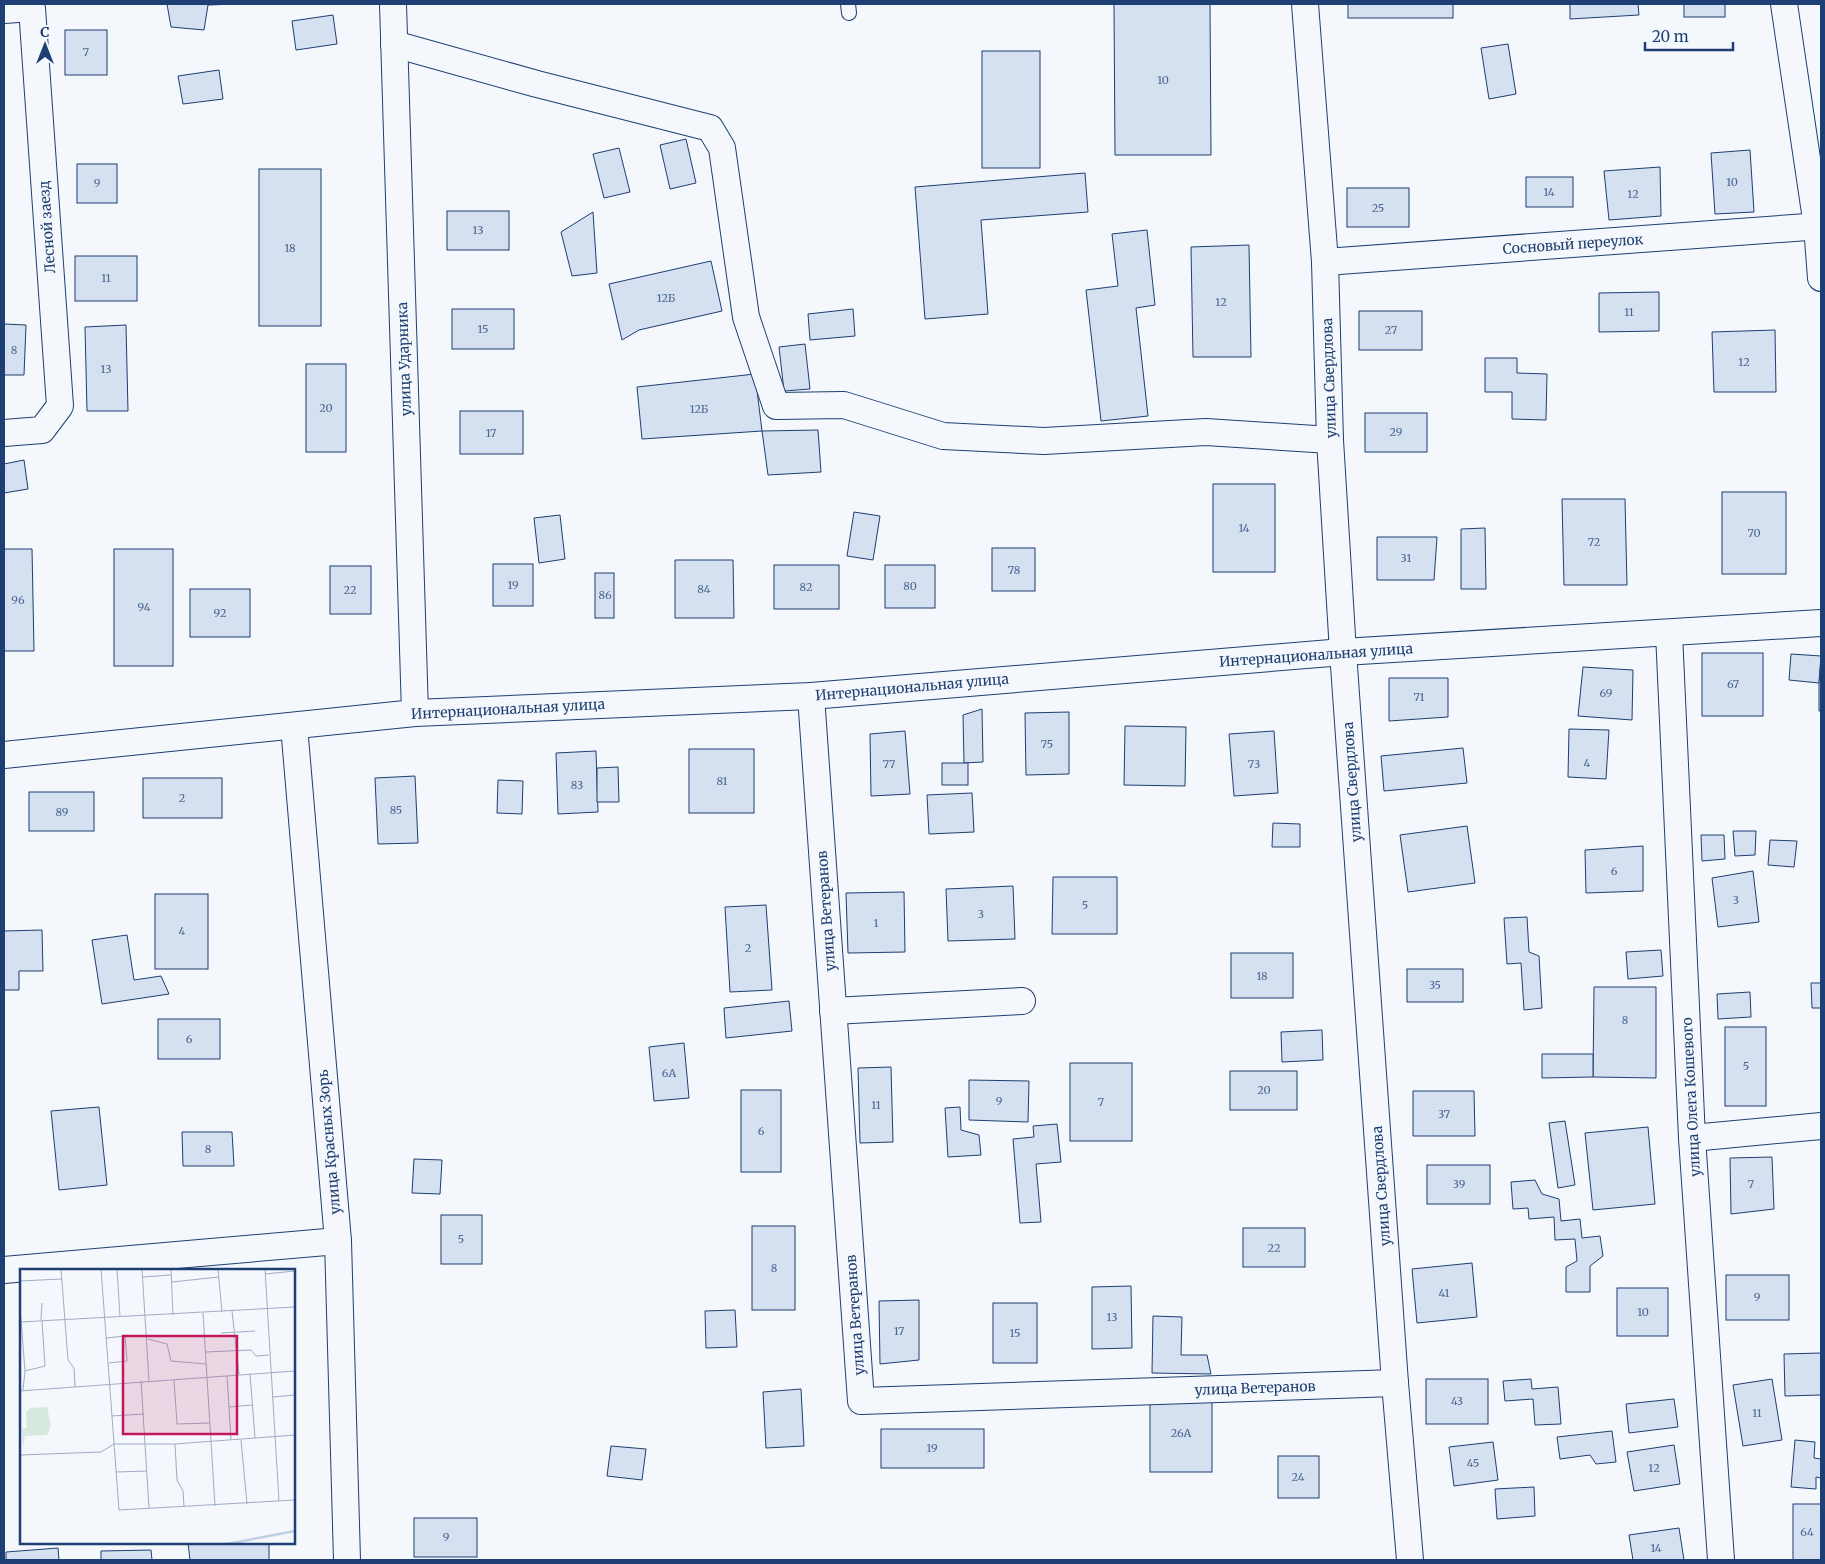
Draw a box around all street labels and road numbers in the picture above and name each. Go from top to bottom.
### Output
street label: Лесной заезд [35,180,59,274]
street label: Сосновый переулок [1502,230,1644,258]
street label: улица Ударника [393,301,415,416]
street label: улица Свердлова [1318,317,1340,438]
street label: Интернациональная улица [1218,639,1414,671]
street label: Интернациональная улица [814,670,1010,704]
street label: Интернациональная улица [411,695,606,723]
street label: улица Свердлова [1339,721,1365,843]
street label: улица Ветеранов [813,850,839,972]
street label: улица Олега Кошевого [1678,1017,1704,1177]
street label: улица Красных Зорь [314,1069,344,1215]
street label: улица Свердлова [1368,1125,1394,1247]
street label: улица Ветеранов [842,1254,868,1376]
street label: улица Ветеранов [1194,1377,1316,1399]

